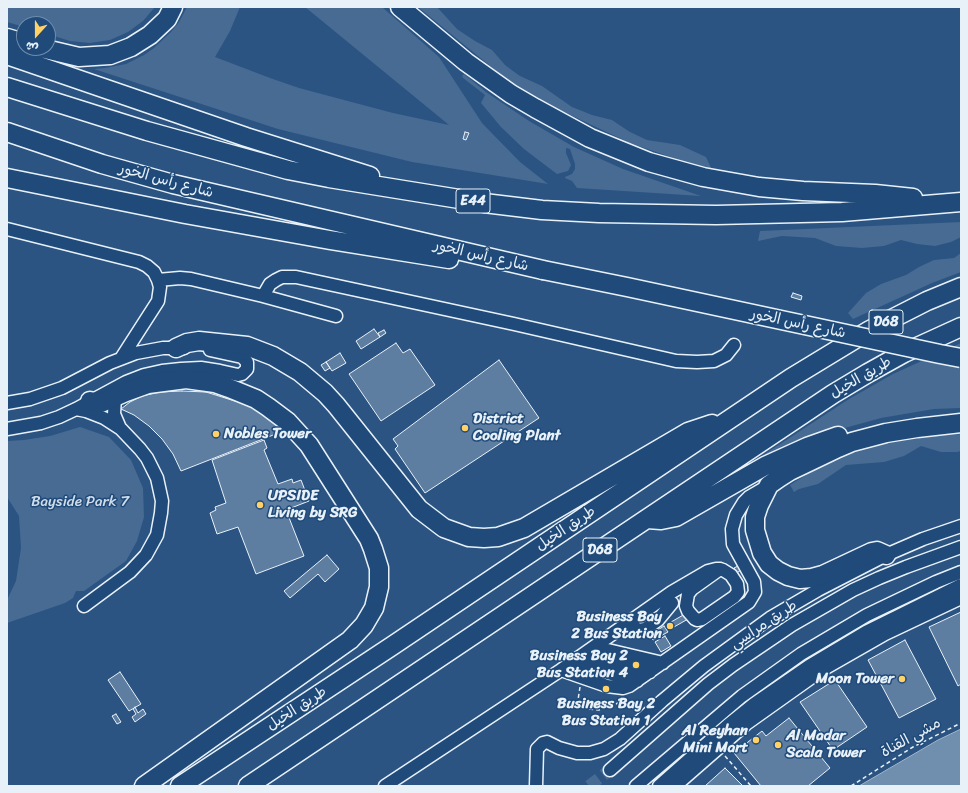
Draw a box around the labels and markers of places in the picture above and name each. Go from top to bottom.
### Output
place label: District Cooling Plant [473,410,561,445]
marker: District Cooling Plant [460,423,470,433]
place label: Nobles Tower [224,425,311,443]
marker: Nobles Tower [211,429,221,439]
place label: UPSIDE Living by SRG [268,487,358,522]
marker: UPSIDE Living by SRG [255,500,265,510]
place label: Business Bay 2 Bus Station [571,608,662,643]
marker: Business Bay 2 Bus Station [665,621,675,631]
place label: Business Bay 2 Bus Station 4 [530,647,628,682]
marker: Business Bay 2 Bus Station 4 [631,660,641,670]
place label: Moon Tower [816,670,894,688]
marker: Moon Tower [897,674,907,684]
marker: Business Bay 2 Bus Station 1 [601,684,611,694]
place label: Business Bay 2 Bus Station 1 [557,695,655,730]
place label: Al Reyhan Mini Mart [682,722,748,757]
place label: Al Madar Scala Tower [786,727,865,762]
marker: Al Reyhan Mini Mart [751,735,761,745]
marker: Al Madar Scala Tower [773,740,783,750]

